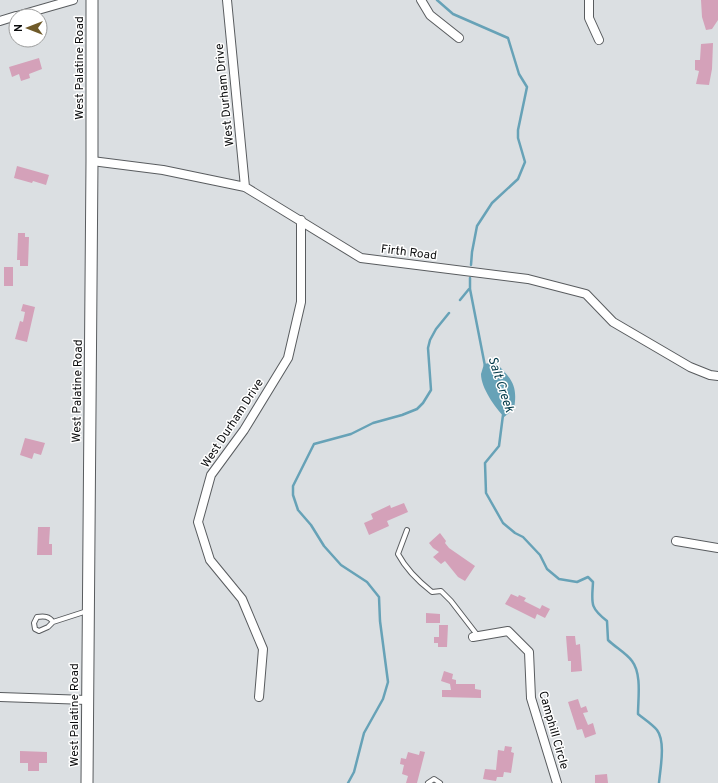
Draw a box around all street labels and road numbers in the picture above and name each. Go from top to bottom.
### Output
street label: West Palatine Road [72,16,88,120]
street label: West Durham Drive [212,43,238,147]
street label: Firth Road [380,242,438,264]
street label: West Palatine Road [69,339,87,443]
street label: West Durham Drive [198,376,268,471]
street label: West Palatine Road [67,663,83,767]
street label: Camphill Circle [534,689,572,771]

